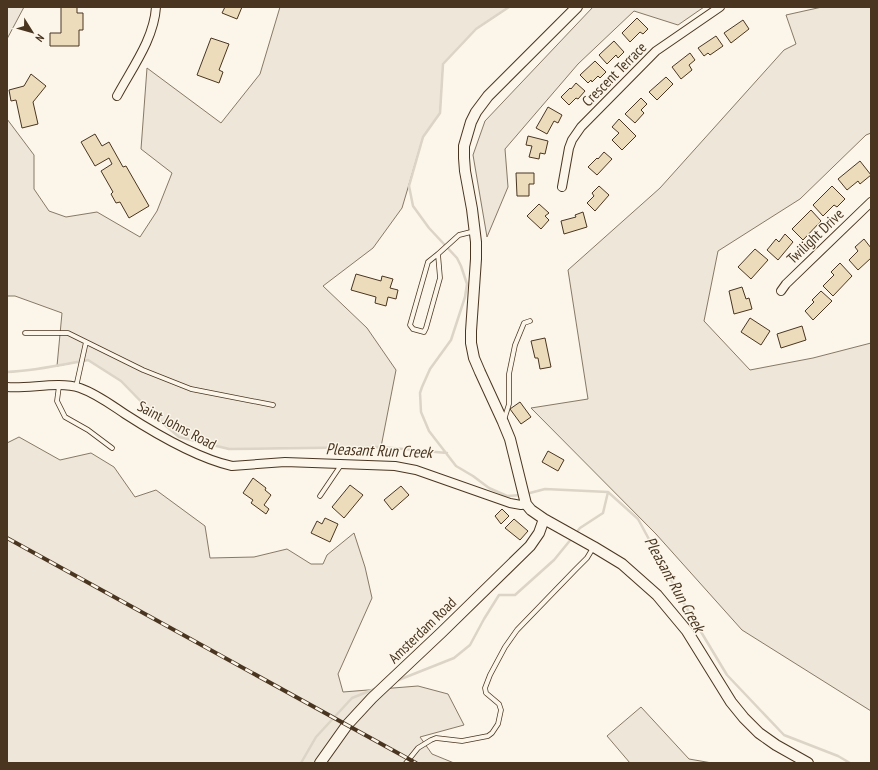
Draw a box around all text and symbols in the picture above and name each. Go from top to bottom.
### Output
north arrow [12,12,52,52]
text: N [33,31,47,45]
street label: Crescent Terrace [578,38,650,110]
street label: Twilight Drive [783,204,847,268]
street label: Saint Johns Road [134,396,220,454]
water label: Pleasant Run Creek [325,438,434,462]
water label: Pleasant Run Creek [640,533,710,637]
street label: Amsterdam Road [384,593,460,667]

